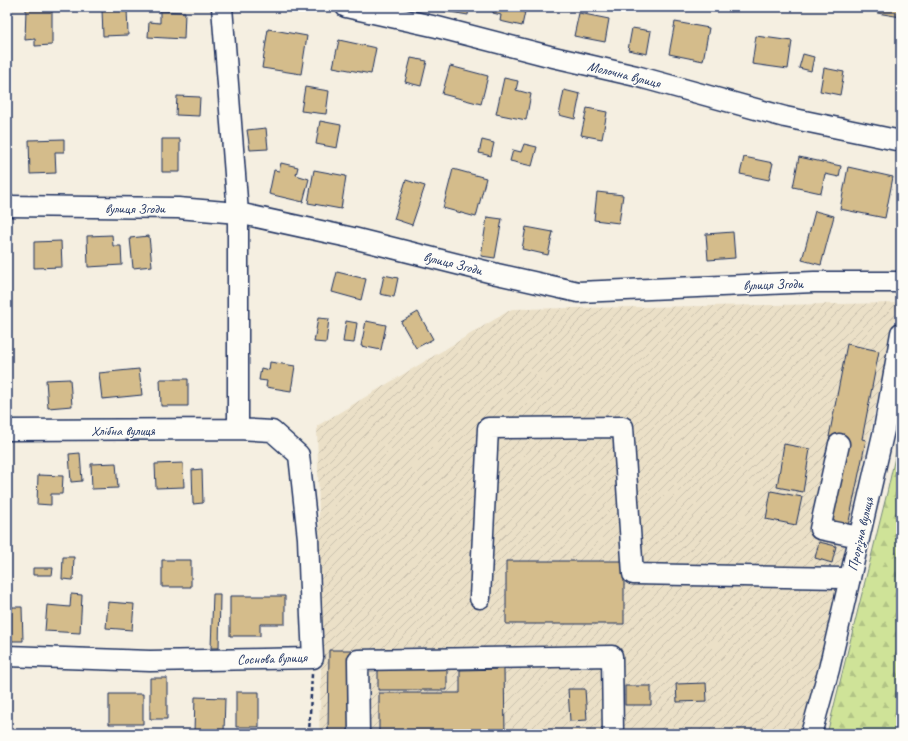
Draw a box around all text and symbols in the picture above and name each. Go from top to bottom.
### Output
street label: Молочна вулиця [586,57,663,92]
street label: вулиця Згоди [105,200,166,217]
street label: вулиця Згоди [422,248,485,279]
street label: вулиця Згоди [743,275,804,294]
street label: Хлібна вулиця [91,422,156,439]
street label: Прорізна вулиця [844,495,877,573]
street label: Соснова вулиця [237,649,308,668]

